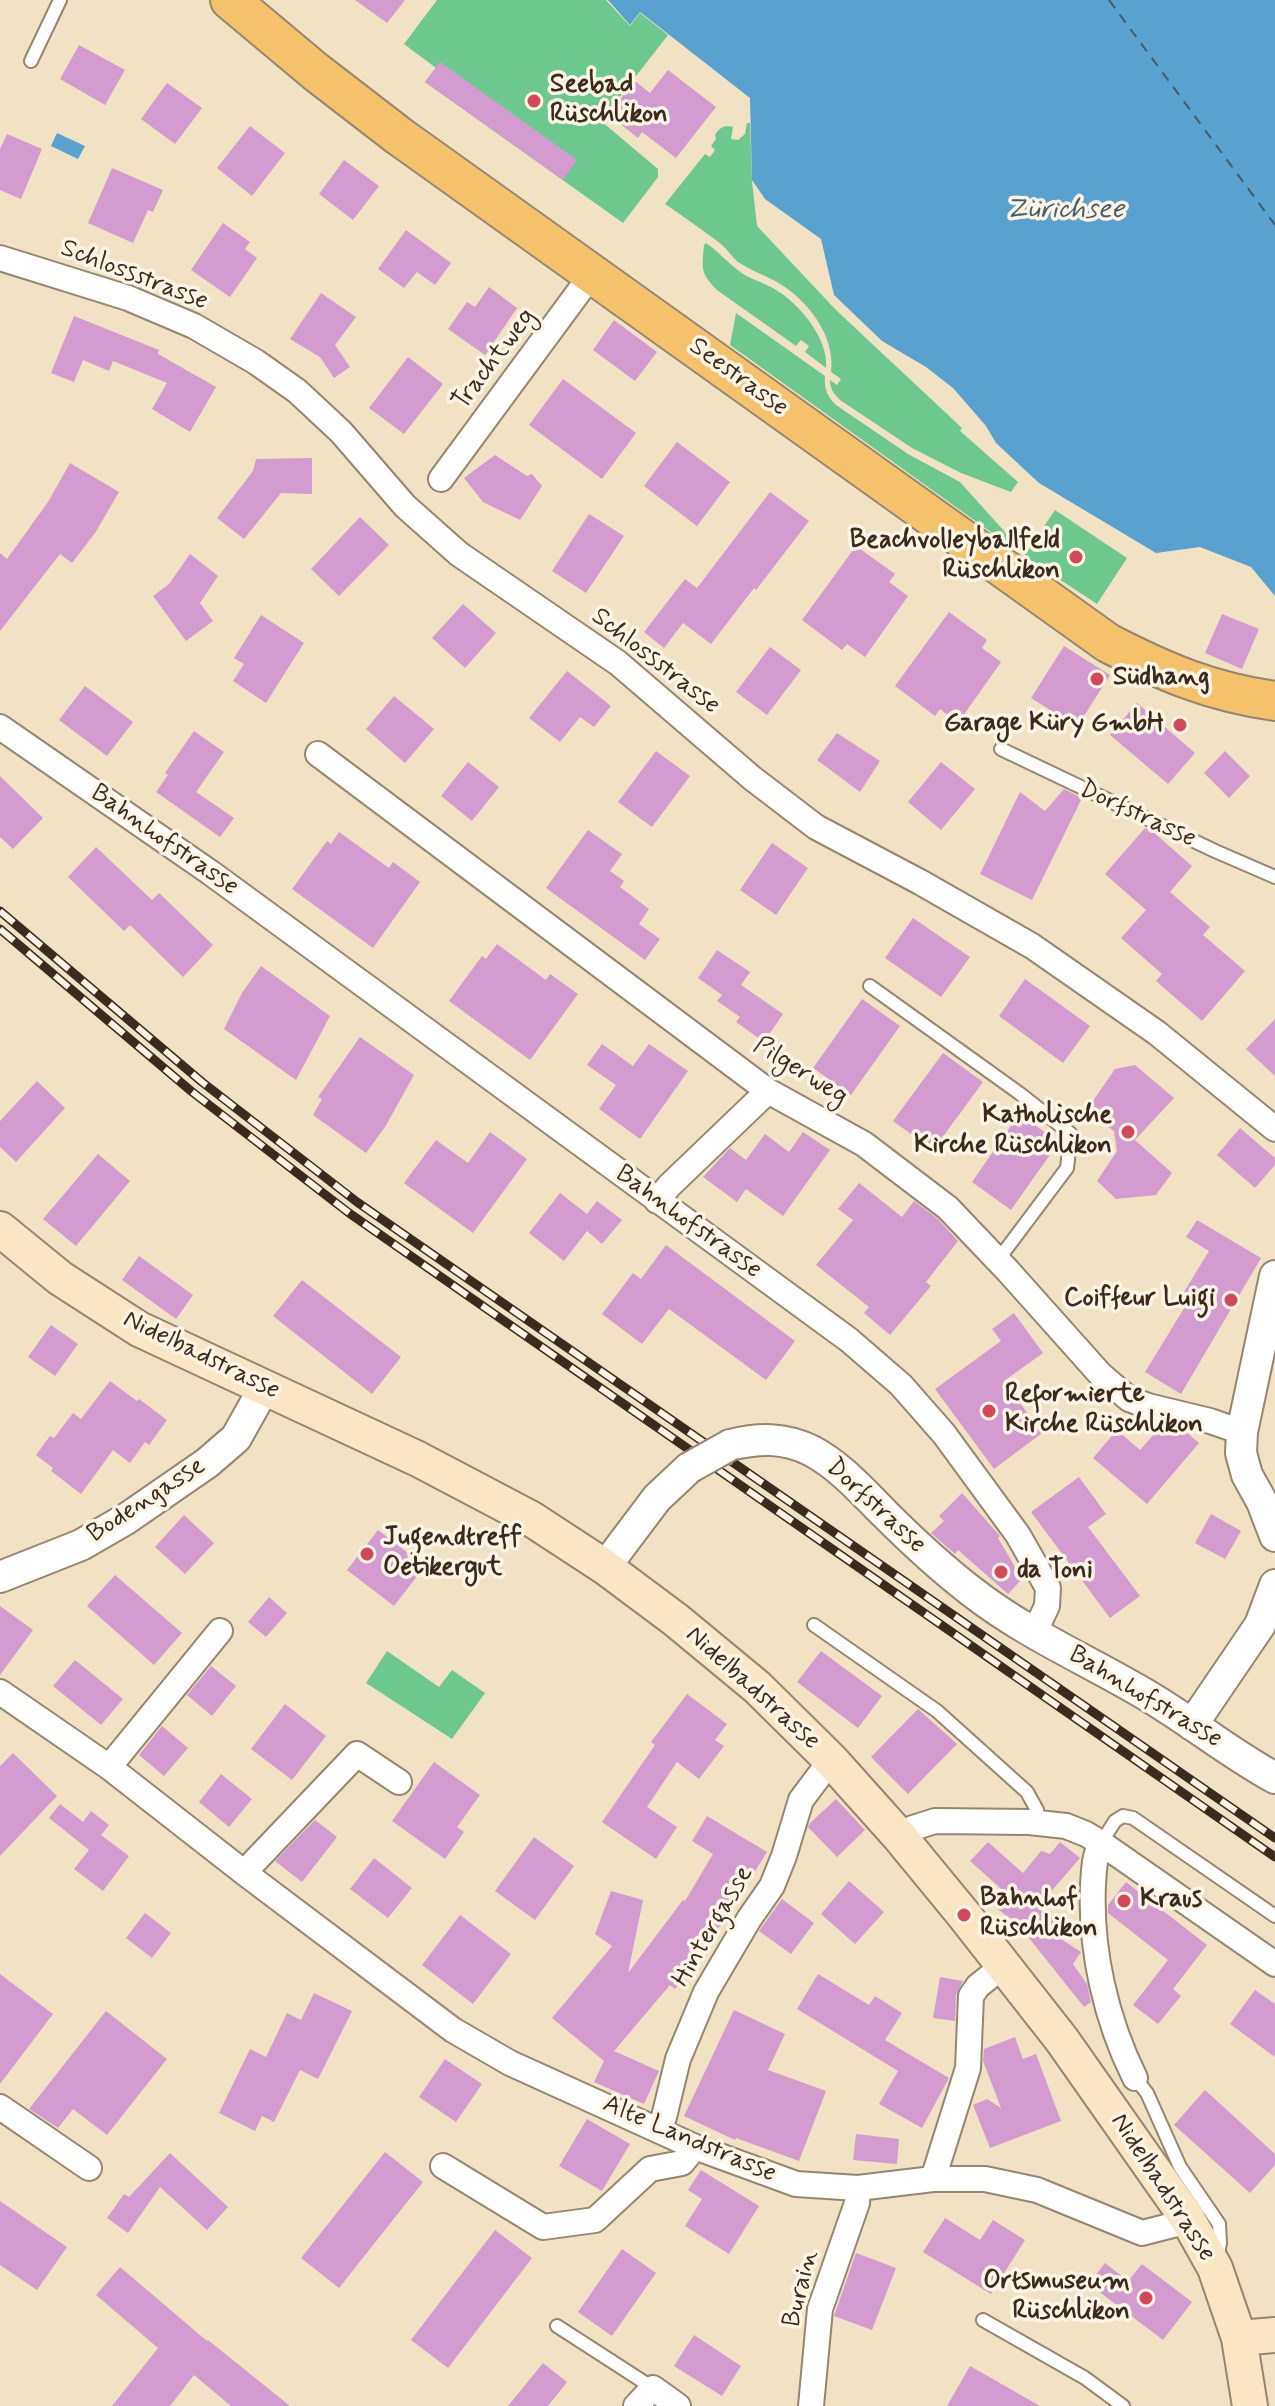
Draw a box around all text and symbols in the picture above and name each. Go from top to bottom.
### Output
place label: Seebad Rüschlikon [550,70,668,132]
marker: Seebad Rüschlikon [525,92,543,110]
water label: Zürichsee [1006,194,1124,228]
street label: Schlossstrasse [56,234,212,318]
street label: Trachtweg [447,303,543,417]
street label: Seestrasse [682,332,794,424]
place label: Beachvolleyballfeld Rüschlikon [850,526,1060,588]
marker: Beachvolleyballfeld Rüschlikon [1067,548,1085,566]
street label: Schlossstrasse [584,602,726,722]
place label: Südhang [1113,663,1210,695]
marker: Südhang [1088,670,1106,688]
place label: Garage Küry GmbH [944,709,1164,741]
marker: Garage Küry GmbH [1171,716,1189,734]
street label: Dorfstrasse [1073,774,1201,856]
street label: Bahnhofstrasse [84,778,244,904]
street label: Pilgerweg [747,1031,853,1113]
place label: Katholische Kirche Rüschlikon [914,1101,1112,1162]
marker: Katholische Kirche Rüschlikon [1119,1123,1137,1141]
street label: Bahnhofstrasse [609,1159,767,1287]
place label: Coiffeur Luigi [1064,1284,1215,1316]
marker: Coiffeur Luigi [1222,1291,1240,1309]
street label: Nidelbadstrasse [118,1305,284,1407]
place label: Reformierte Kirche Rüschlikon [1005,1380,1203,1442]
marker: Reformierte Kirche Rüschlikon [980,1402,998,1420]
street label: Bodengasse [82,1451,212,1551]
street label: Dorfstrasse [818,1453,932,1561]
place label: Jugendtreff Oetikergut [383,1523,522,1584]
marker: Jugendtreff Oetikergut [358,1545,376,1563]
place label: da Toni [1017,1556,1093,1588]
marker: da Toni [992,1563,1010,1581]
street label: Nidelbadstrasse [678,1620,826,1758]
street label: Bahnhofstrasse [1063,1640,1227,1756]
street label: Hintergasse [667,1861,761,1993]
place label: Bahnhof Rüschlikon [980,1884,1098,1946]
place label: Kraus [1140,1885,1202,1917]
marker: Kraus [1115,1892,1133,1910]
marker: Bahnhof Rüschlikon [955,1906,973,1924]
street label: Alte Landstrasse [598,2089,780,2191]
street label: Nidelbadstrasse [1102,2108,1222,2268]
street label: Burain [777,2247,827,2331]
place label: Ortsmuseum Rüschlikon [983,2267,1130,2328]
marker: Ortsmuseum Rüschlikon [1137,2289,1155,2307]

